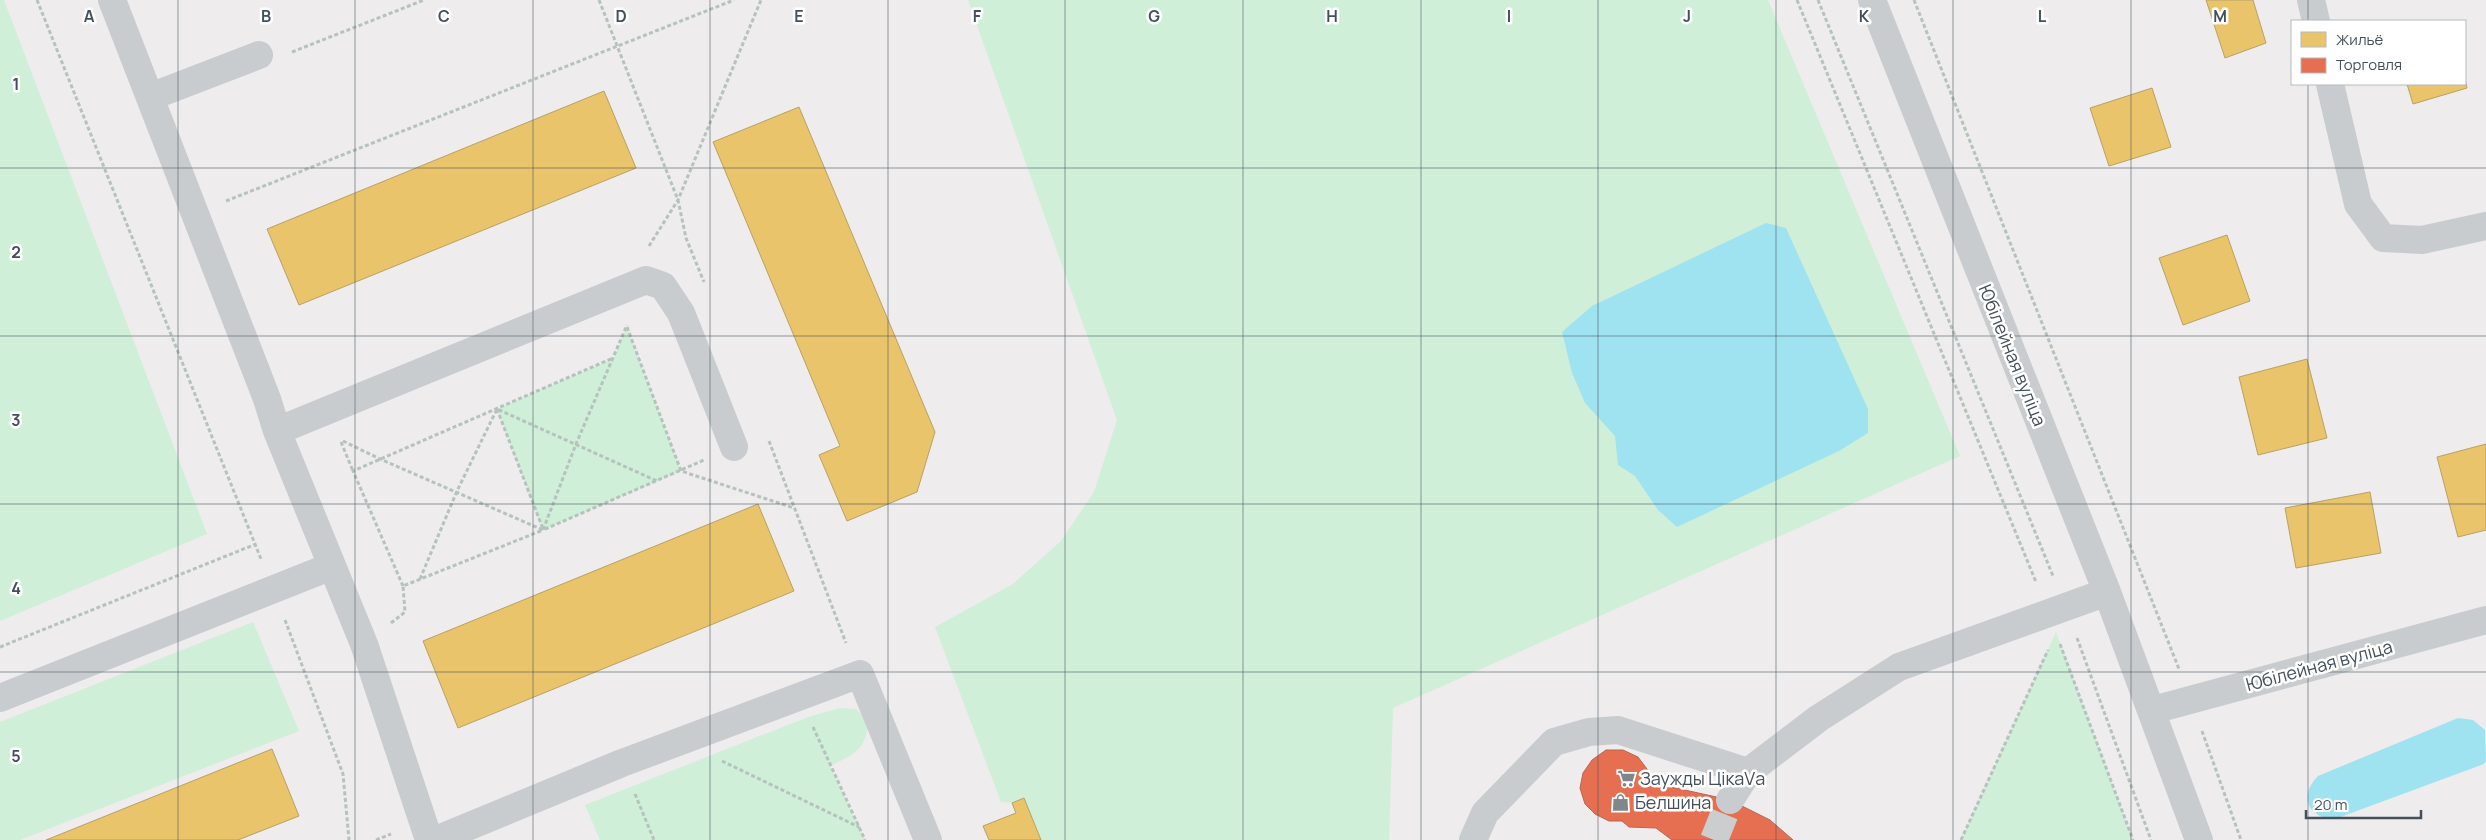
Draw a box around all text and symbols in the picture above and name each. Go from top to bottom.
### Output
text: A [84,5,95,27]
text: B [261,5,271,27]
text: C [438,5,450,27]
text: D [615,5,627,27]
text: E [794,5,804,27]
text: F [973,5,982,27]
text: G [1148,5,1160,27]
text: H [1326,5,1338,27]
text: I [1507,5,1511,27]
text: J [1683,5,1691,27]
text: K [1859,5,1870,27]
text: L [2038,5,2047,27]
text: M [2213,5,2227,27]
legend [2291,20,2466,85]
text: Жильё [2336,29,2384,50]
text: Торговля [2336,54,2402,75]
text: 1 [12,73,20,95]
text: 2 [11,241,21,263]
street label: Юбілейная вуліца [1974,281,2052,429]
text: 3 [11,409,21,431]
text: 4 [11,577,21,599]
street label: Юбілейная вуліца [2243,634,2395,696]
text: 5 [11,745,21,767]
place label: Заужды ЦікаVа [1640,766,1765,790]
supermarket icon: Заужды ЦікаVа [1616,768,1636,788]
scale bar [2306,788,2421,820]
place label: Белшина [1635,790,1711,814]
shop icon: Белшина [1611,792,1631,812]
text: 20 m [2314,794,2347,815]

